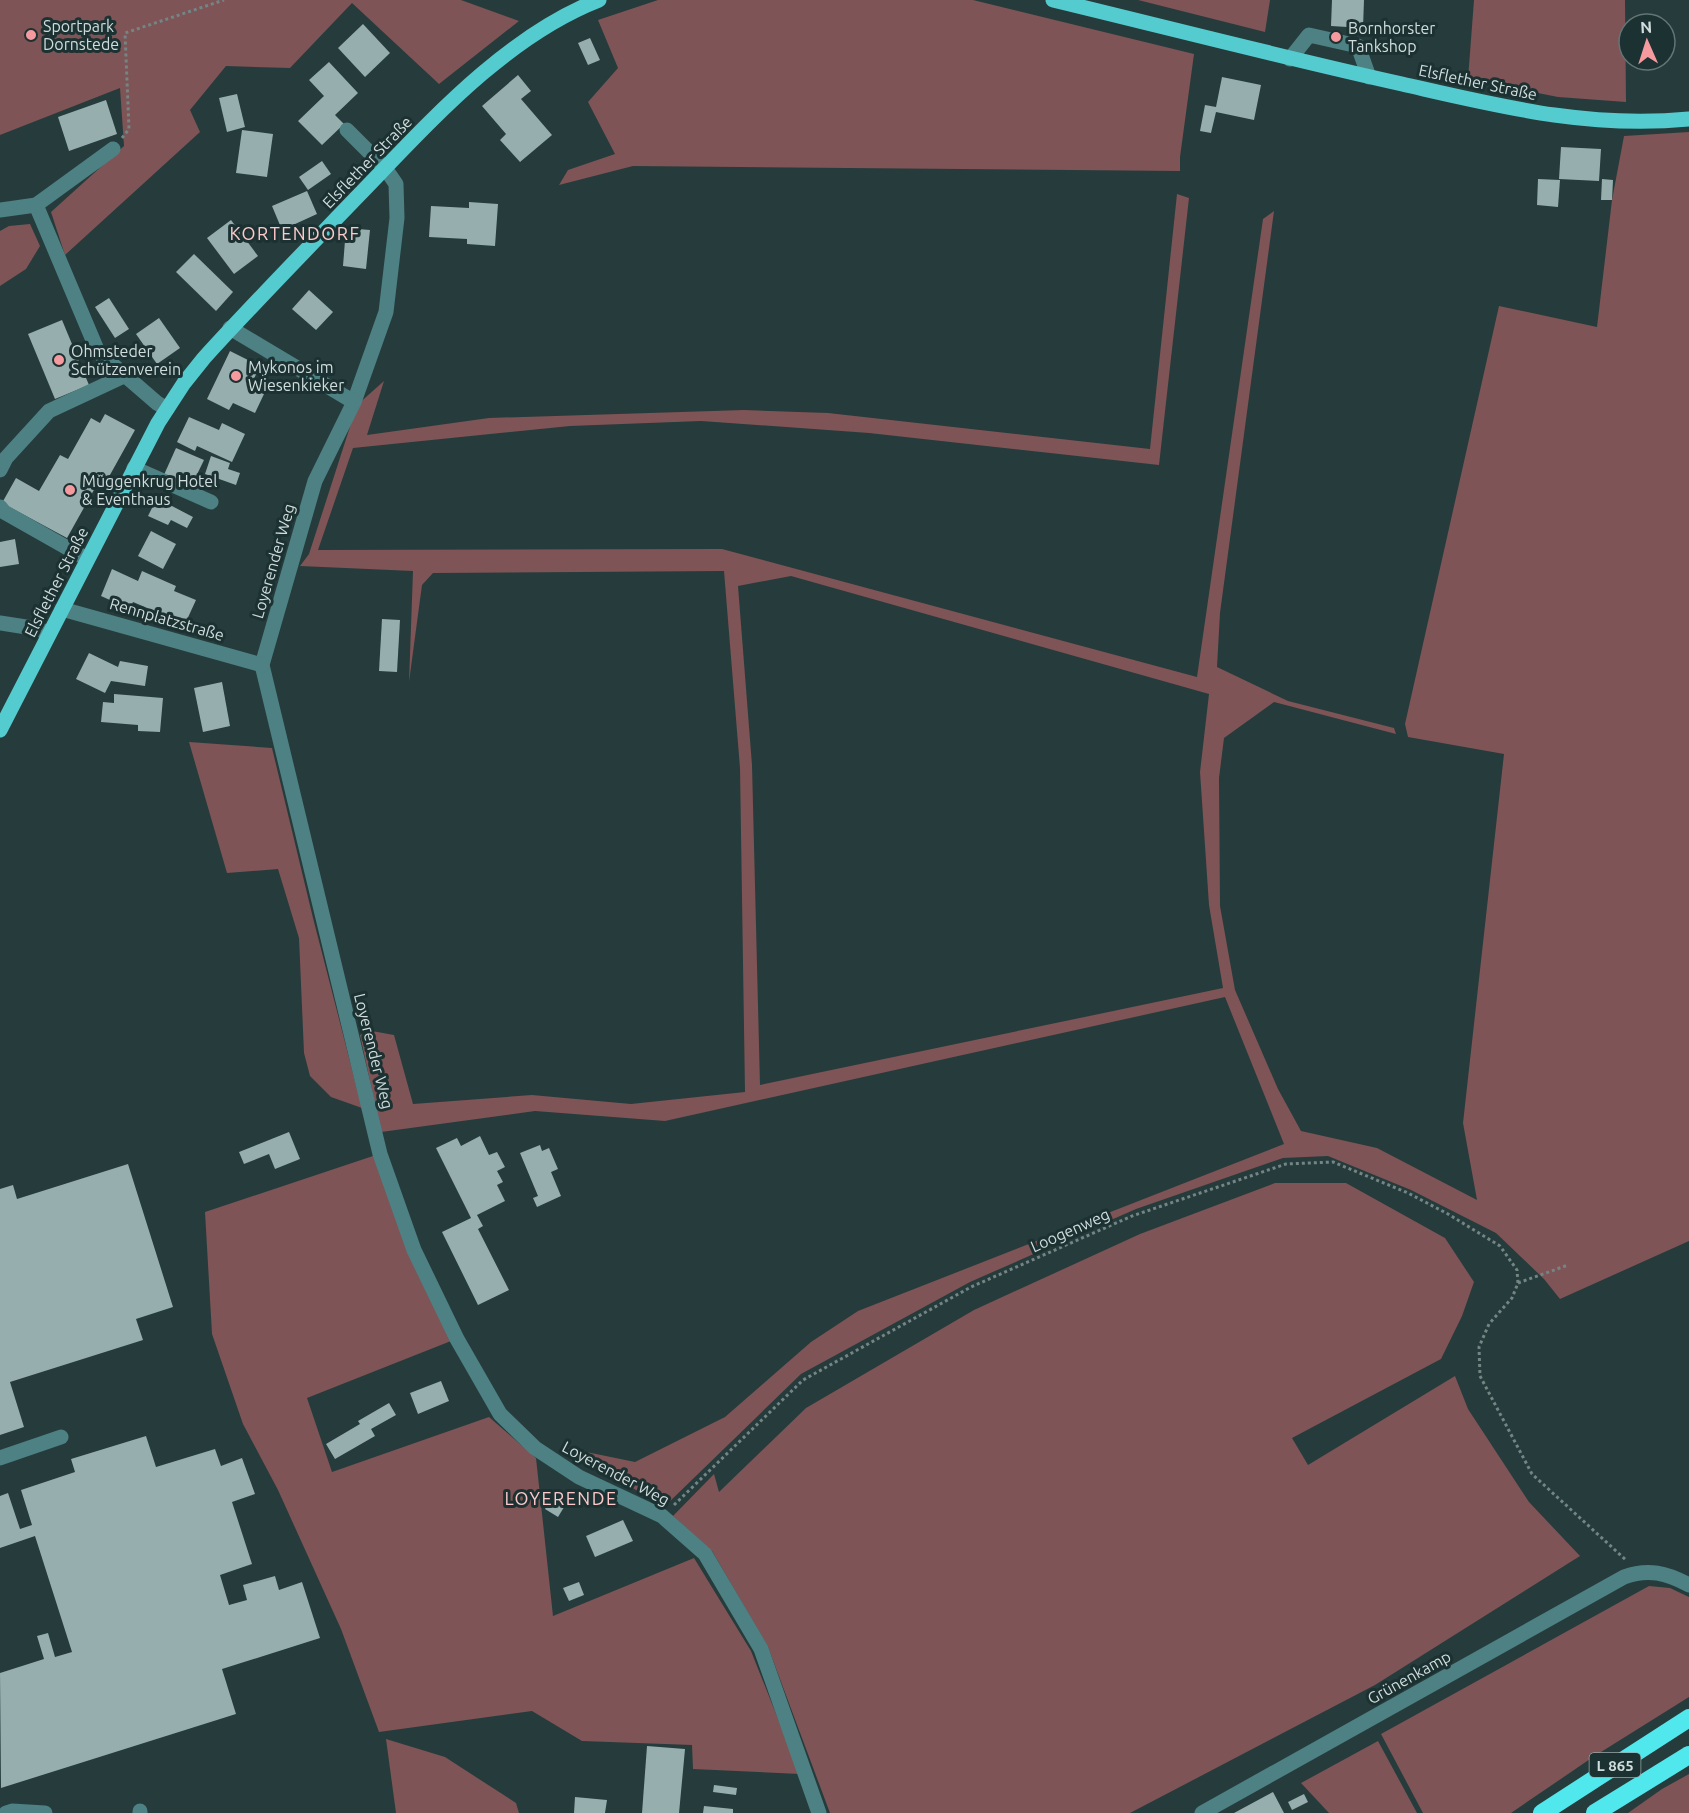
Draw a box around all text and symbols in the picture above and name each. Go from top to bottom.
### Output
north arrow [1617,12,1677,72]
place label: Sportpark Dornstede [43,17,119,53]
text: N [1640,18,1653,36]
place label: Bornhorster Tankshop [1348,19,1435,55]
marker: Sportpark Dornstede [24,28,38,42]
marker: Bornhorster Tankshop [1329,30,1343,44]
street label: Elsflether Straße [1417,61,1539,103]
street label: Elsflether Straße [319,112,415,212]
district label: KORTENDORF [230,223,360,243]
place label: Ohmsteder Schützenverein [71,342,181,378]
marker: Ohmsteder Schützenverein [52,353,66,367]
place label: Mykonos im Wiesenkieker [248,358,344,394]
marker: Mykonos im Wiesenkieker [229,369,243,383]
place label: Müggenkrug Hotel & Eventhaus [82,472,217,508]
marker: Müggenkrug Hotel & Eventhaus [63,483,77,497]
street label: Loyerender Weg [248,502,298,620]
street label: Elsflether Straße [21,524,91,640]
street label: Rennplatzstraße [108,594,226,644]
street label: Loyerender Weg [351,991,397,1111]
street label: Loogenweg [1028,1205,1112,1255]
street label: Loyerender Weg [559,1437,673,1509]
district label: LOYERENDE [505,1488,618,1508]
street label: Grünenkamp [1364,1647,1454,1707]
road number: L 865 [1590,1753,1640,1777]

